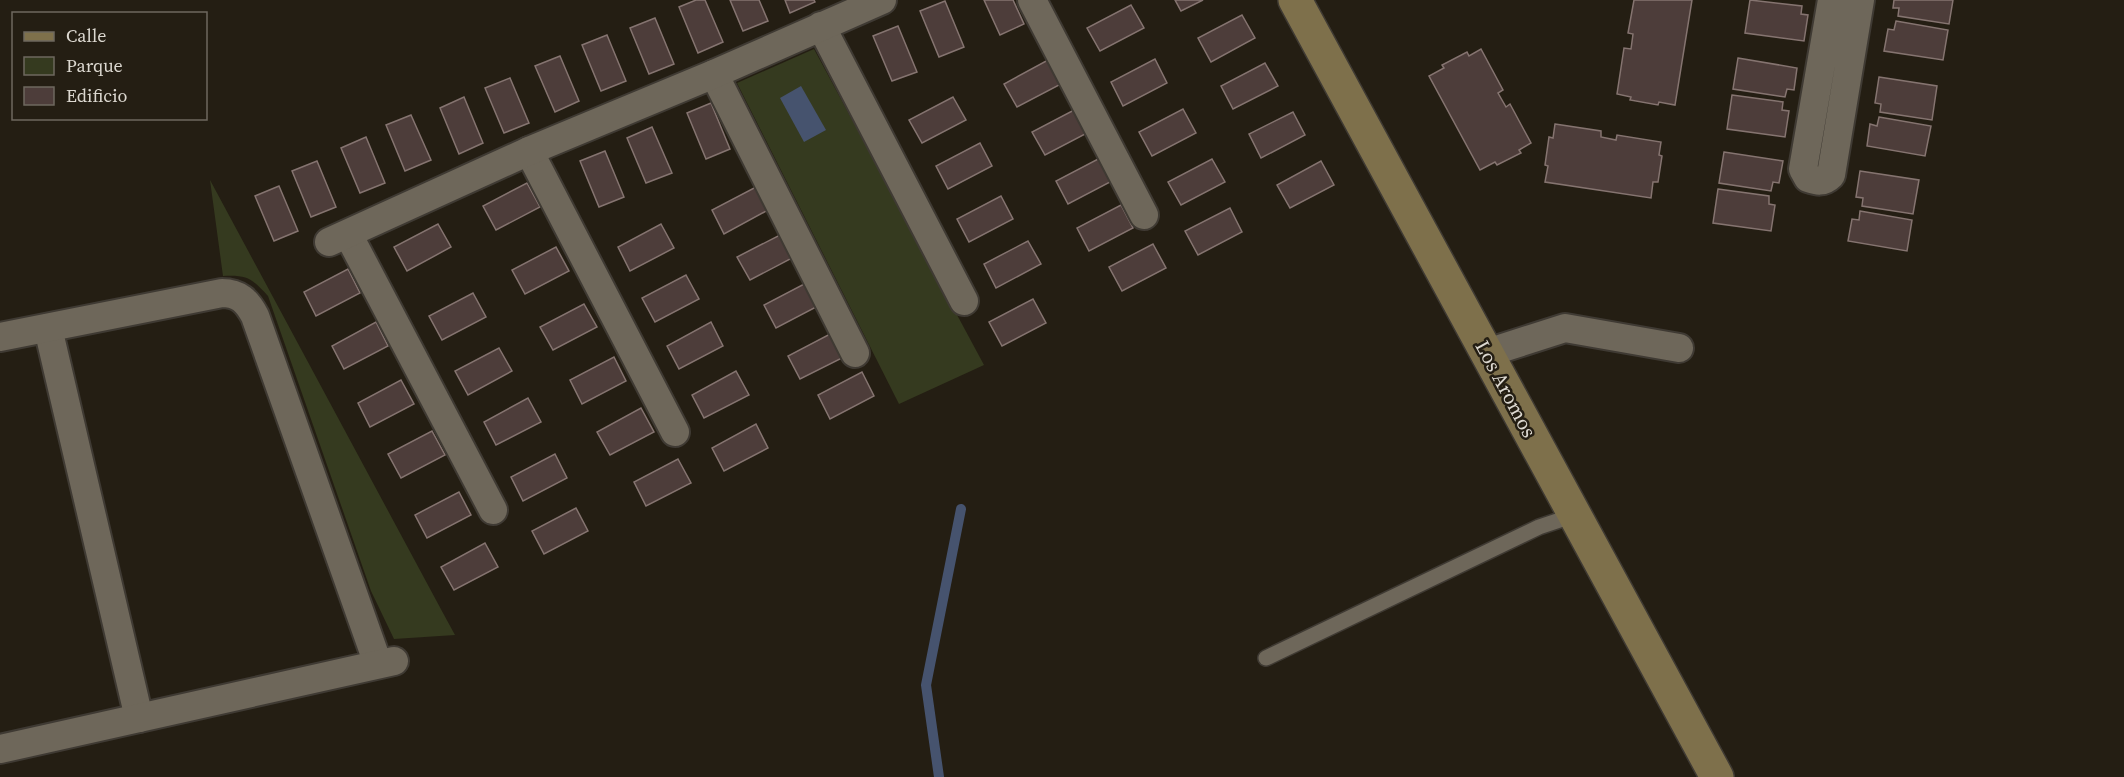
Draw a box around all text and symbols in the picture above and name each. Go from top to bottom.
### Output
legend [12,12,207,120]
text: Calle [66,23,106,48]
text: Parque [66,53,123,78]
text: Edificio [66,83,127,108]
street label: Los Aromos [1469,335,1543,443]

